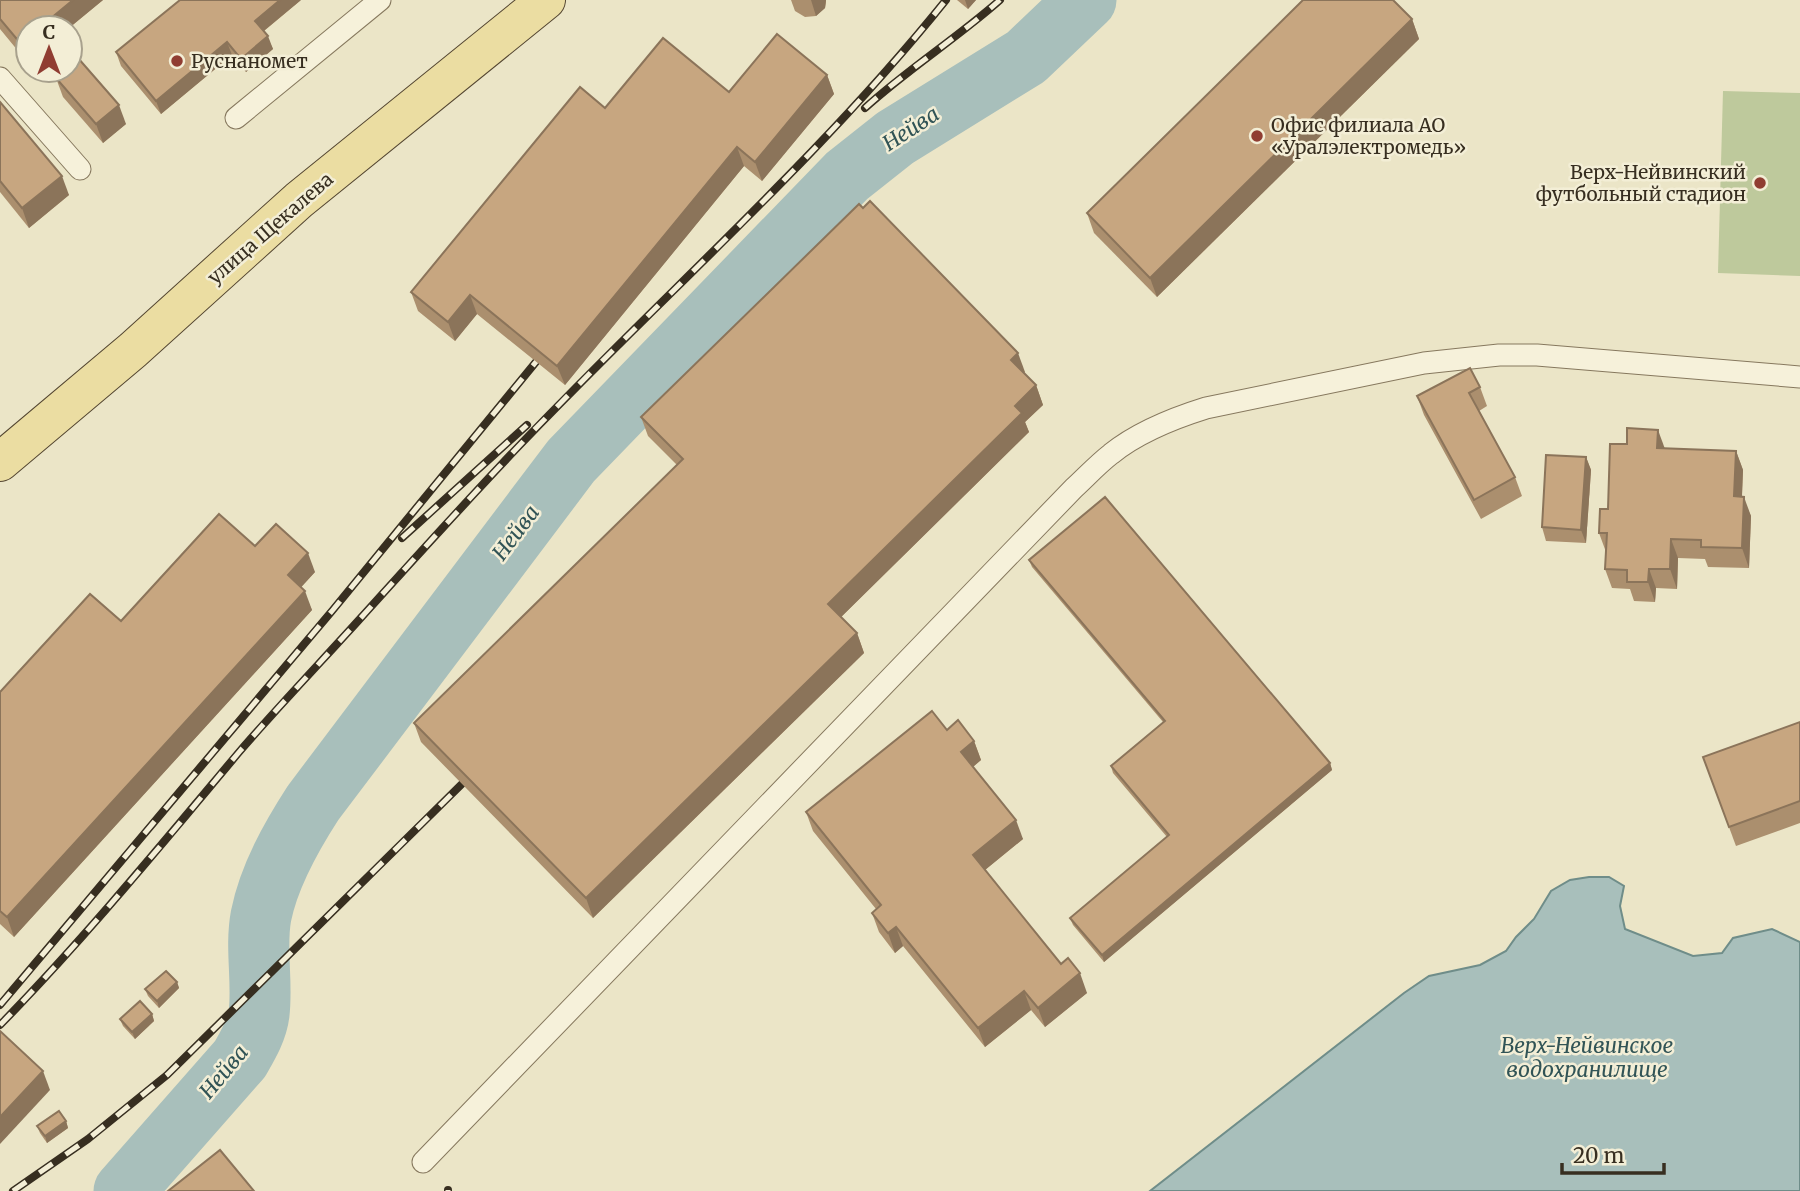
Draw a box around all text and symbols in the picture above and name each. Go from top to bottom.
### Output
north arrow [14,14,84,84]
text: С [43,20,55,44]
place label: Руснаномет [191,49,308,73]
marker: Руснаномет [169,53,185,69]
water label: Нейва [877,100,944,157]
place label: Офис филиала АО «Уралэлектромедь» [1271,113,1466,159]
marker: Офис филиала АО «Уралэлектромедь» [1249,128,1265,144]
place label: Верх-Нейвинский футбольный стадион [1536,160,1746,206]
street label: улица Щекалева [202,167,338,289]
marker: Верх-Нейвинский футбольный стадион [1752,175,1768,191]
water label: Нейва [486,500,545,566]
water label: Верх-Нейвинское водохранилище [1501,1032,1673,1083]
water label: Нейва [193,1039,254,1104]
scale bar [1562,1132,1664,1176]
text: 20 m [1573,1142,1625,1169]

